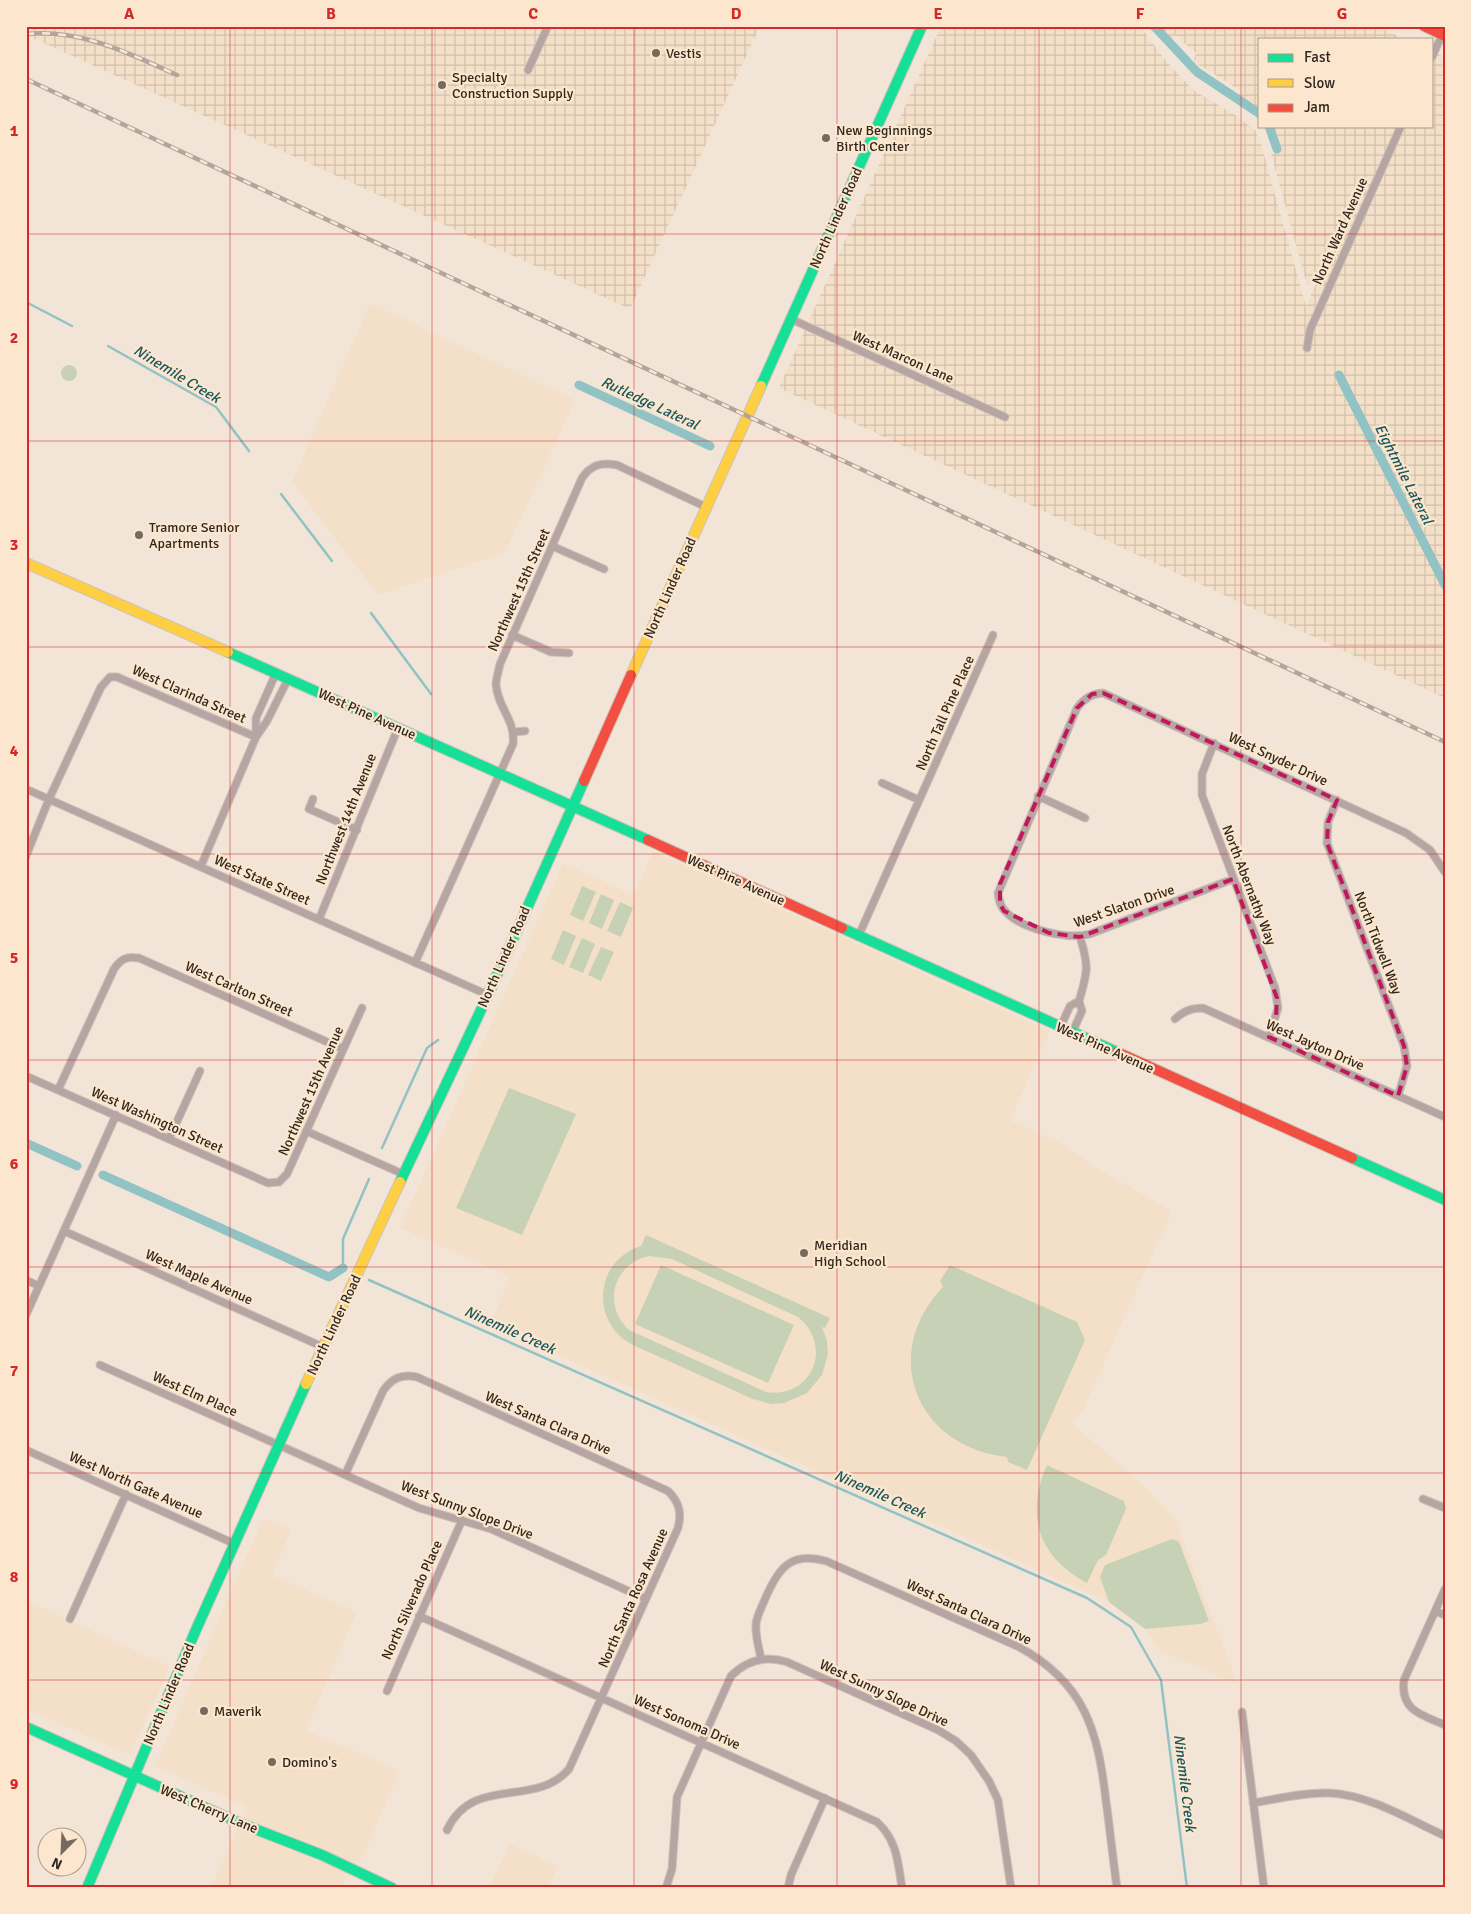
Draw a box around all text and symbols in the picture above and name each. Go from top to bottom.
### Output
text: A [124,4,135,24]
text: B [326,4,336,24]
text: C [528,4,538,24]
text: D [731,4,742,24]
text: E [933,4,943,24]
text: F [1136,4,1145,24]
text: G [1337,4,1347,24]
legend [1258,38,1434,128]
place label: Vestis [666,45,701,62]
marker: Vestis [650,47,662,59]
text: Fast [1304,48,1331,66]
place label: Specialty Construction Supply [452,69,574,102]
text: Slow [1304,74,1335,92]
marker: Specialty Construction Supply [436,79,448,91]
text: Jam [1304,98,1330,116]
text: 1 [10,121,19,141]
place label: New Beginnings Birth Center [836,122,932,155]
marker: New Beginnings Birth Center [820,132,832,144]
street label: North Linder Road [806,165,866,271]
street label: North Ward Avenue [1309,175,1371,287]
street label: West Marcon Lane [850,327,956,387]
text: 2 [10,328,18,348]
water label: Ninemile Creek [130,341,225,408]
water label: Rutledge Lateral [598,372,703,434]
water label: Eightmile Lateral [1371,421,1438,529]
place label: Tramore Senior Apartments [149,519,240,552]
street label: Northwest 15th Street [484,526,554,654]
marker: Tramore Senior Apartments [133,529,145,541]
text: 3 [10,535,18,555]
street label: North Linder Road [640,535,700,641]
street label: North Tall Pine Place [912,653,978,773]
street label: West Clarinda Street [129,661,249,727]
street label: West Pine Avenue [315,685,419,743]
street label: West Snyder Drive [1225,728,1331,790]
text: 4 [10,741,19,761]
street label: Northwest 14th Avenue [312,751,380,887]
street label: North Abernathy Way [1218,823,1280,948]
street label: West State Street [211,851,313,909]
street label: West Pine Avenue [684,851,788,909]
street label: West Slaton Drive [1071,881,1177,931]
street label: North Tidwell Way [1351,889,1406,997]
street label: North Linder Road [474,904,534,1010]
text: 5 [10,948,18,968]
street label: West Carlton Street [182,958,296,1020]
street label: West Jayton Drive [1263,1016,1367,1074]
street label: West Pine Avenue [1053,1019,1157,1077]
street label: Northwest 15th Avenue [275,1024,347,1158]
street label: West Washington Street [88,1083,226,1157]
text: 6 [10,1154,19,1174]
place label: Meridian High School [814,1237,886,1270]
street label: West Maple Avenue [142,1246,256,1308]
marker: Meridian High School [798,1247,810,1259]
street label: North Linder Road [303,1272,365,1378]
water label: Ninemile Creek [462,1302,560,1359]
text: 7 [10,1361,19,1381]
street label: West Elm Place [150,1368,240,1420]
street label: West Santa Clara Drive [482,1388,614,1458]
street label: West North Gate Avenue [66,1448,206,1522]
water label: Ninemile Creek [832,1466,930,1523]
street label: West Sunny Slope Drive [398,1477,536,1543]
street label: North Santa Rosa Avenue [595,1526,671,1670]
street label: North Silverado Place [378,1538,446,1662]
text: 8 [10,1567,19,1587]
street label: West Santa Clara Drive [904,1575,1034,1649]
street label: North Linder Road [140,1641,198,1747]
street label: West Sunny Slope Drive [817,1656,951,1730]
street label: West Sonoma Drive [631,1691,743,1753]
place label: Maverik [214,1703,262,1720]
marker: Maverik [198,1705,210,1717]
water label: Ninemile Creek [1170,1733,1200,1834]
place label: Domino's [282,1754,337,1771]
marker: Domino's [266,1756,278,1768]
text: 9 [10,1774,19,1794]
street label: West Cherry Lane [157,1781,261,1837]
north arrow [38,1826,88,1876]
text: N [49,1854,65,1873]

